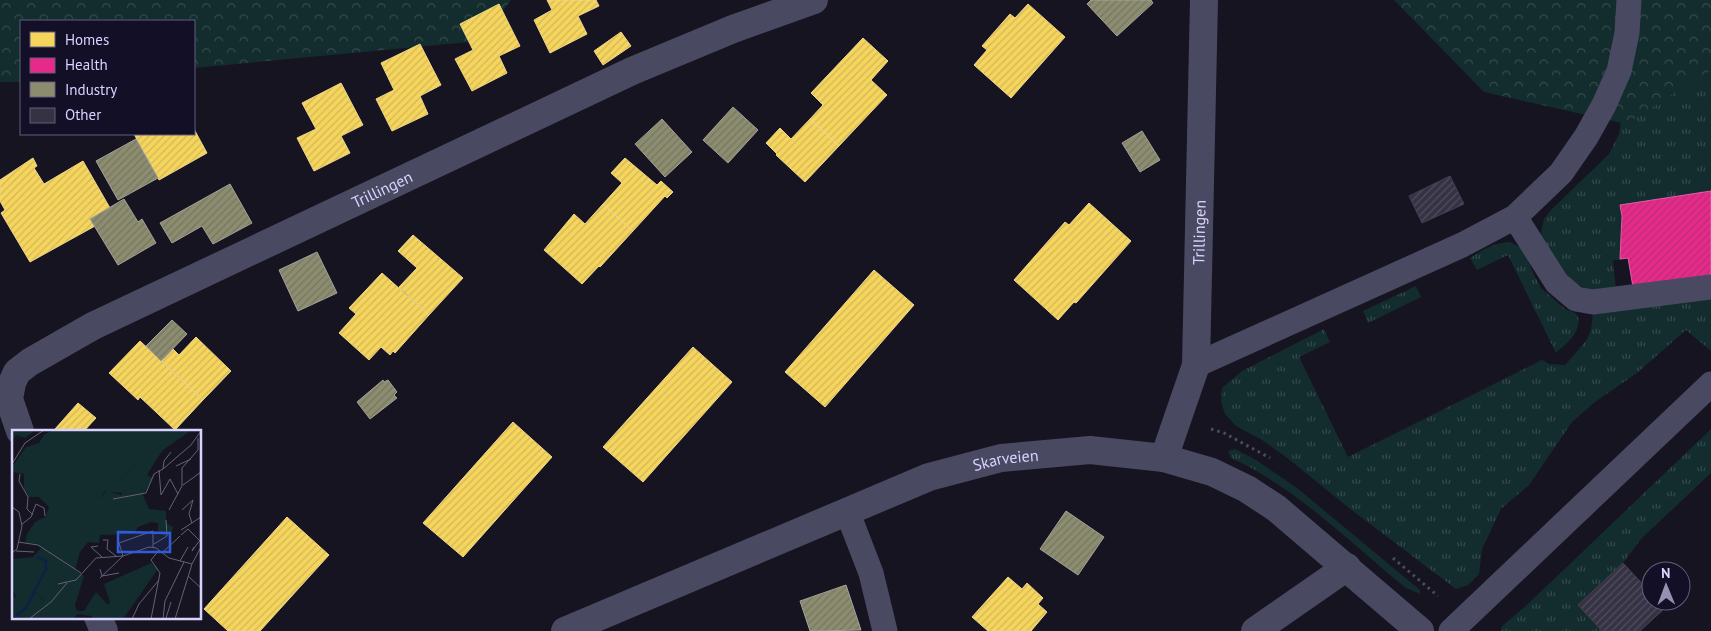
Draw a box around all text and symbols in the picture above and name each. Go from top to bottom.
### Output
legend [20,20,195,135]
text: Homes [65,30,109,49]
text: Health [65,55,108,74]
text: Industry [65,80,117,99]
text: Other [65,105,101,124]
street label: Trillingen [349,166,416,212]
street label: Trillingen [1188,200,1210,265]
inset map [12,430,201,618]
street label: Skarveien [970,445,1039,475]
north arrow [1641,561,1691,611]
text: N [1661,564,1671,582]

